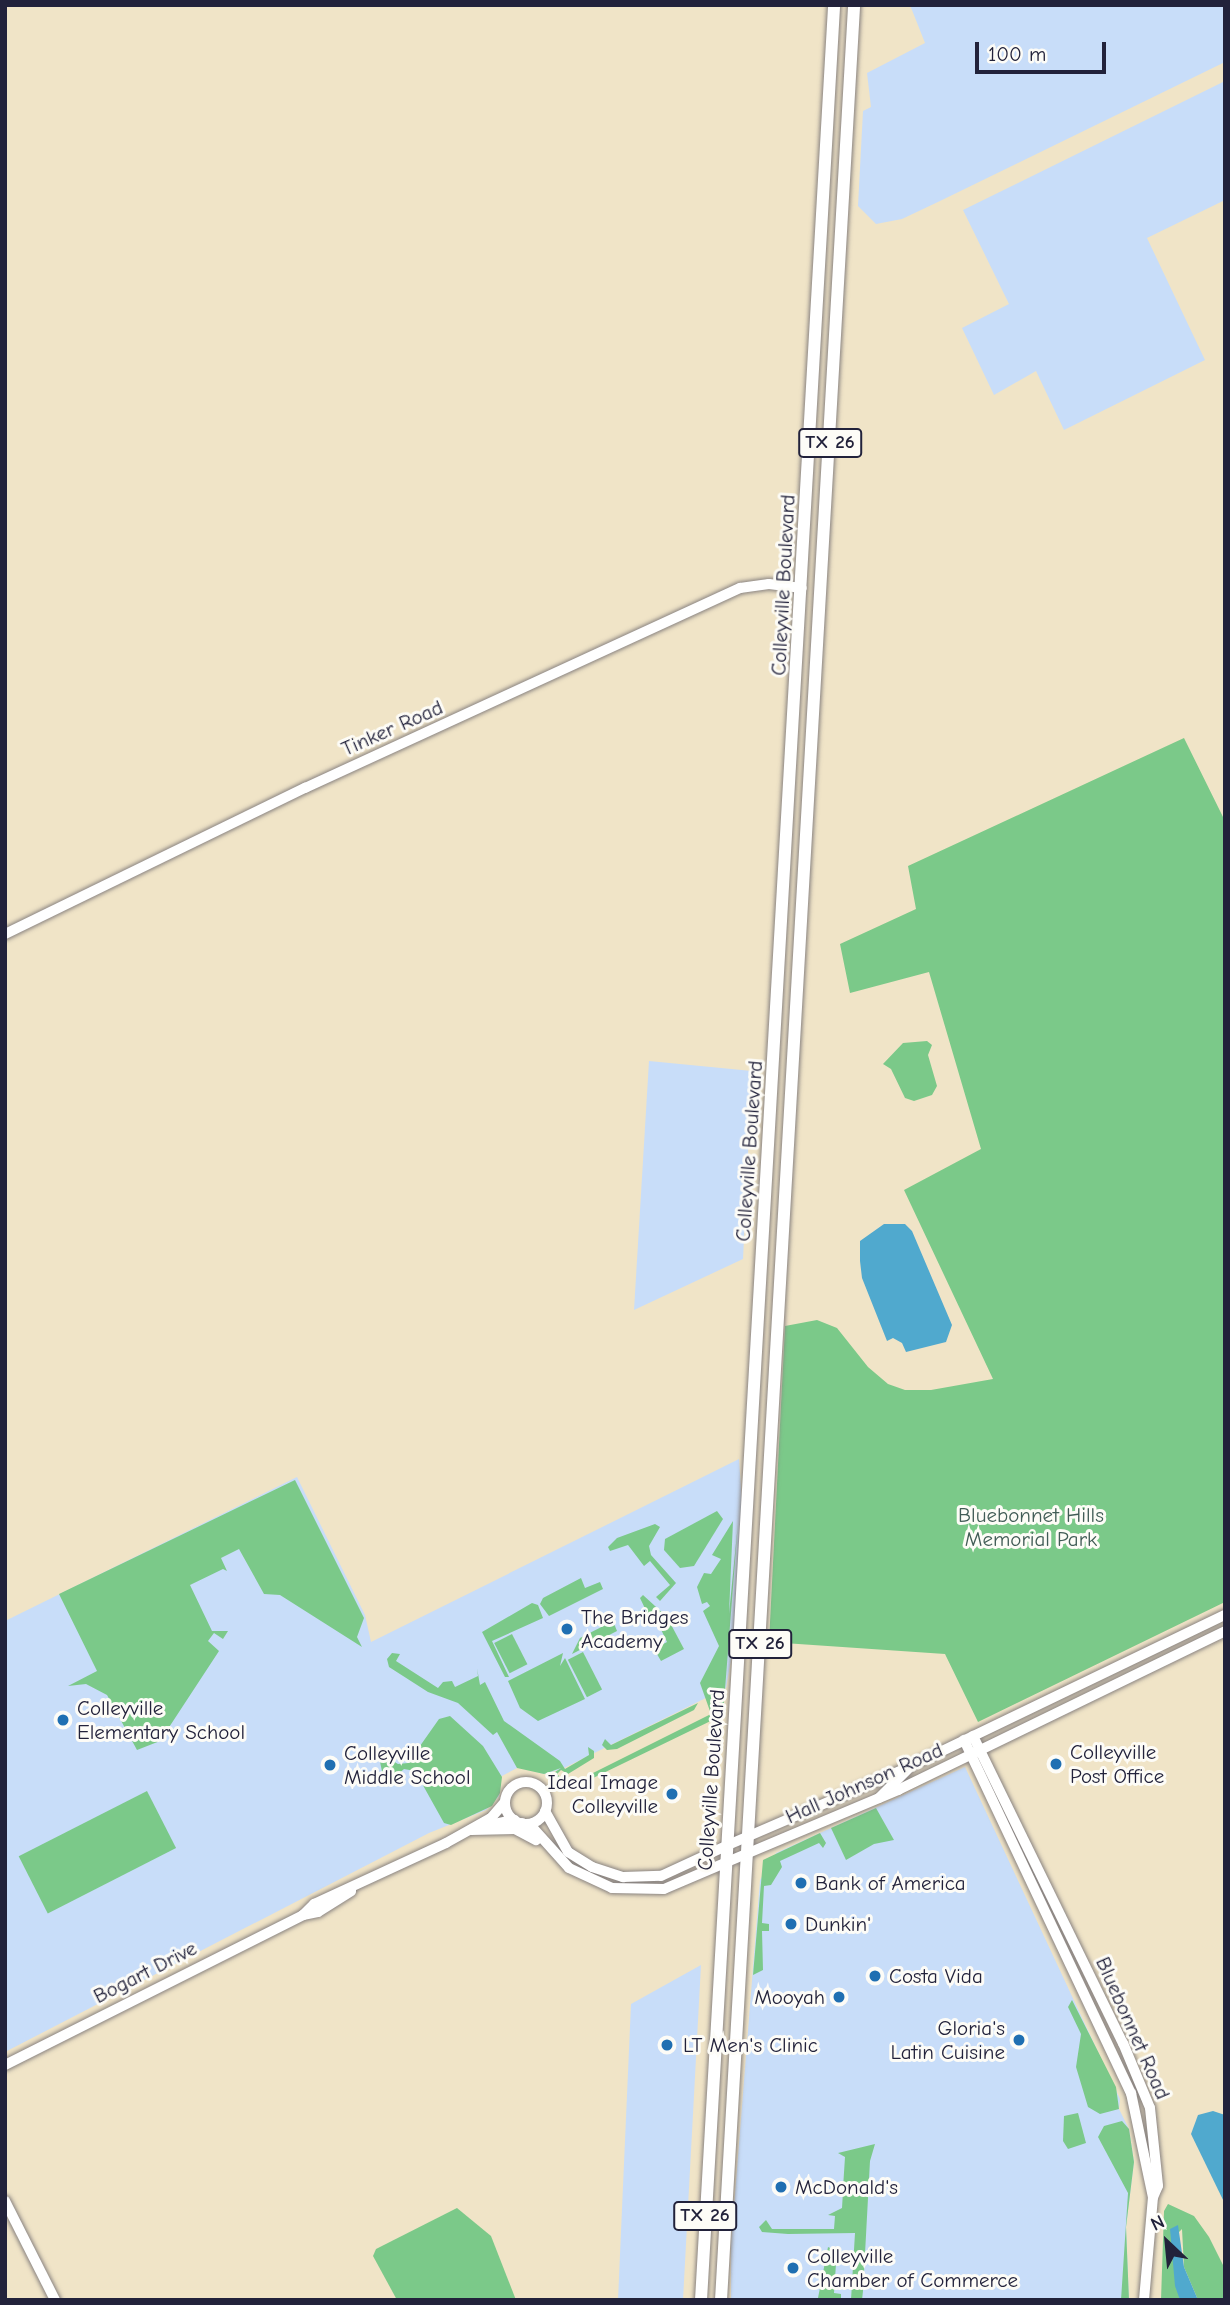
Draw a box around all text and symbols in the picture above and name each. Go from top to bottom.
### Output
scale bar [978,28,1109,72]
text: 100 m [988,42,1046,66]
road number: TX 26 [797,428,863,458]
street label: Colleyville Boulevard [766,494,800,676]
street label: Tinker Road [337,694,447,762]
street label: Colleyville Boulevard [730,1060,768,1242]
park label: Bluebonnet Hills Memorial Park [958,1502,1104,1552]
place label: The Bridges Academy [581,1604,688,1654]
marker: The Bridges Academy [559,1621,575,1637]
road number: TX 26 [727,1628,793,1660]
street label: Colleyville Boulevard [692,1689,730,1871]
place label: Colleyville Elementary School [77,1695,245,1745]
marker: Colleyville Elementary School [55,1712,71,1728]
street label: Hall Johnson Road [781,1737,947,1829]
place label: Colleyville Post Office [1070,1739,1164,1789]
place label: Colleyville Middle School [344,1740,471,1790]
marker: Colleyville Post Office [1048,1756,1064,1772]
marker: Colleyville Middle School [322,1757,338,1773]
place label: Ideal Image Colleyville [548,1769,658,1819]
marker: Ideal Image Colleyville [664,1786,680,1802]
place label: Bank of America [815,1870,966,1896]
marker: Bank of America [793,1875,809,1891]
place label: Dunkin' [805,1911,871,1937]
marker: Dunkin' [783,1916,799,1932]
street label: Bogart Drive [89,1935,201,2009]
street label: Bluebonnet Road [1090,1953,1176,2103]
place label: Costa Vida [889,1963,983,1989]
marker: Costa Vida [867,1968,883,1984]
place label: Mooyah [754,1984,825,2010]
marker: Mooyah [831,1989,847,2005]
place label: Gloria's Latin Cuisine [891,2015,1005,2065]
place label: LT Men's Clinic [683,2032,818,2058]
marker: Gloria's Latin Cuisine [1011,2032,1027,2048]
marker: LT Men's Clinic [657,2035,677,2055]
place label: McDonald's [795,2174,898,2200]
marker: McDonald's [773,2179,789,2195]
road number: TX 26 [672,2200,738,2232]
north arrow [1132,2207,1202,2277]
text: N [1147,2211,1168,2236]
place label: Colleyville Chamber of Commerce [807,2243,1018,2293]
marker: Colleyville Chamber of Commerce [785,2260,801,2276]

